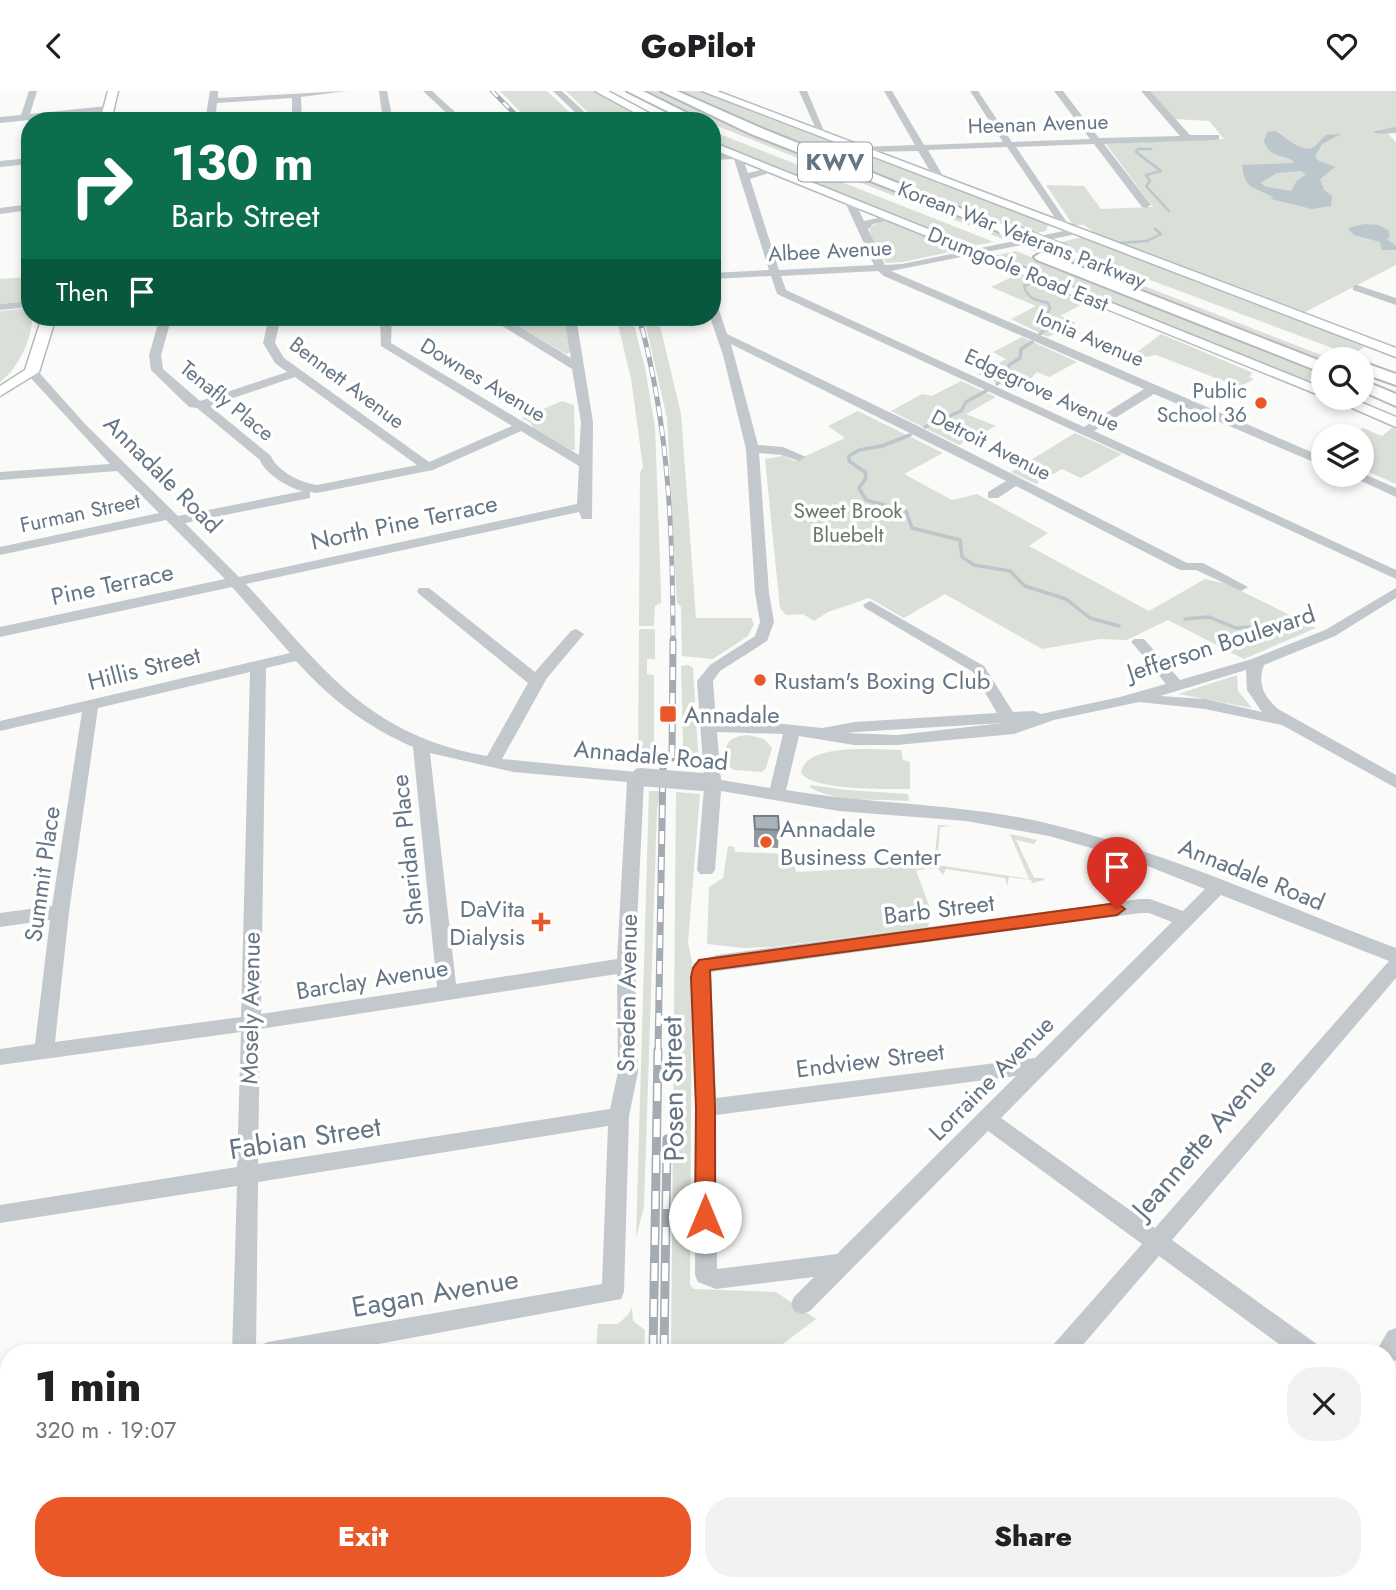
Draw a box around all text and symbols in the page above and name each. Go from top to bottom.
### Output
text: GoPilot [641,23,755,69]
icon: back [35,27,73,65]
icon: heart [1323,27,1361,65]
street label: Heenan Avenue [967,107,1109,141]
text: 130 m [171,128,314,198]
icon: right [56,140,147,231]
road number: KWV [798,143,872,181]
street label: Korean War Veterans Parkway [894,174,1151,296]
text: Barb Street [171,193,319,239]
street label: Drumgoole Road East [923,219,1113,319]
street label: Albee Avenue [767,233,893,269]
text: Then [56,273,109,311]
icon: arrive [123,273,161,311]
street label: Ionia Avenue [1031,302,1149,374]
street label: Bennett Avenue [283,330,411,436]
street label: Downes Avenue [415,331,552,429]
street label: Edgegrove Avenue [960,341,1125,439]
map controls [1311,347,1374,487]
button: search [1311,347,1374,410]
street label: Tenafly Place [174,354,281,448]
place label: Public School 36 [1157,376,1247,430]
marker: Public School 36 [1253,395,1269,411]
street label: Detroit Avenue [926,402,1056,488]
street label: Annadale Road [96,407,230,541]
button: layers [1311,424,1374,487]
street label: North Pine Terrace [307,485,501,559]
street label: Furman Street [17,486,143,540]
park label: Sweet Brook Bluebelt [793,496,903,550]
street label: Pine Terrace [47,554,177,614]
street label: Jefferson Boulevard [1120,596,1319,691]
street label: Hillis Street [84,637,204,699]
place label: Rustam's Boxing Club [774,663,991,698]
marker: Rustam's Boxing Club [752,672,768,688]
place label: Annadale [684,697,780,732]
marker: Annadale [658,704,678,724]
street label: Annadale Road [572,731,730,779]
street label: Sheridan Place [382,773,432,927]
street label: Summit Place [15,804,69,944]
place label: Annadale Business Center [780,811,942,874]
street label: Annadale Road [1174,829,1330,919]
marker: Annadale Business Center [758,834,774,850]
pin [1087,837,1147,909]
icon: arrive [1098,848,1136,886]
street label: Barb Street [882,885,997,933]
place label: DaVita Dialysis [449,891,525,954]
marker: DaVita Dialysis [531,912,551,932]
street label: Sneden Avenue [608,913,646,1073]
street label: Mosely Avenue [231,931,269,1085]
street label: Barclay Avenue [293,950,451,1008]
street label: Lorraine Avenue [920,1007,1062,1149]
street label: Posen Street [651,1016,695,1162]
street label: Endview Street [794,1034,946,1086]
street label: Jeannette Avenue [1120,1048,1286,1231]
street label: Fabian Street [226,1106,384,1170]
position arrow [668,1180,742,1254]
street label: Eagan Avenue [348,1258,522,1328]
text: 1 min [35,1356,141,1417]
button: close [1287,1367,1361,1441]
text: 320 m · 19:07 [35,1413,176,1447]
button: Exit [35,1497,691,1577]
button: Share [705,1497,1361,1577]

